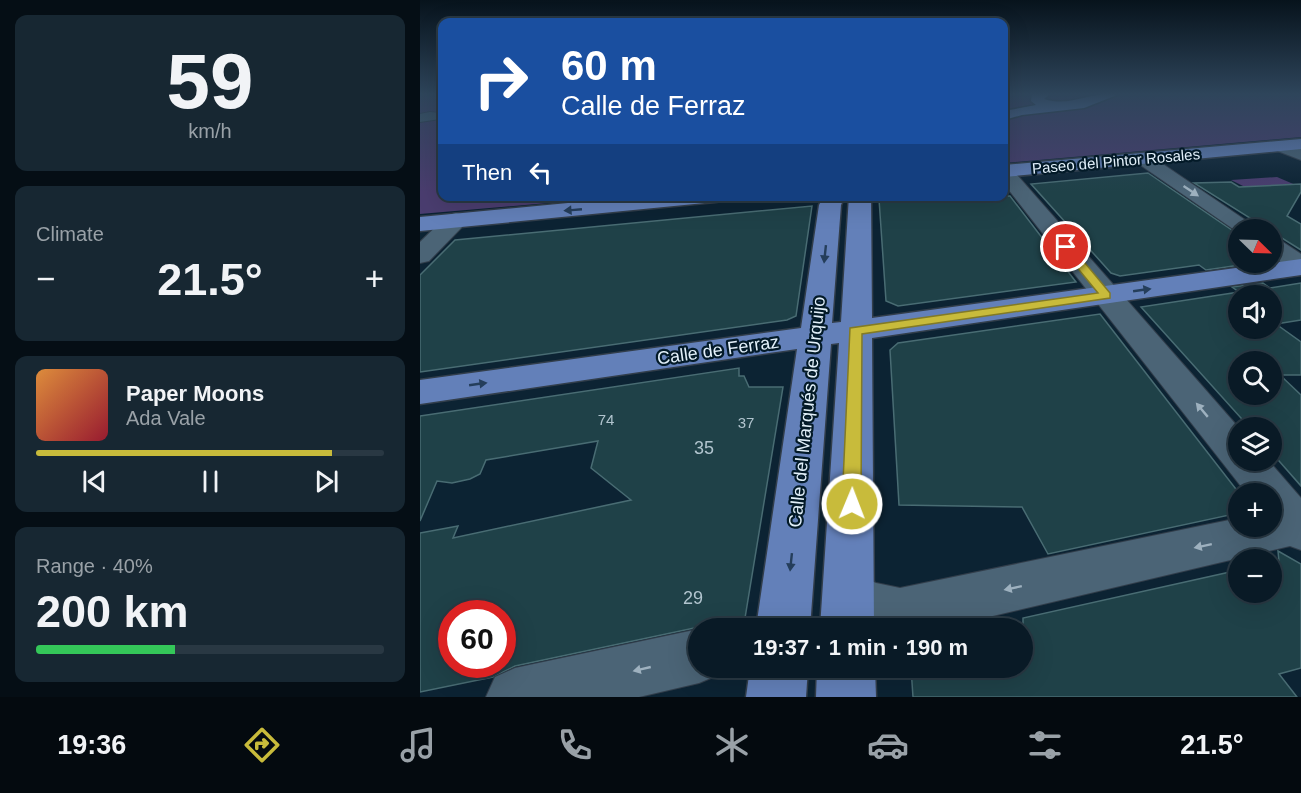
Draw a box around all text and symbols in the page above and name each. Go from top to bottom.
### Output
text: 59 [167,37,253,125]
icon: right [462,42,540,120]
text: 60 m [561,42,657,89]
text: Calle de Ferraz [561,91,746,121]
text: km/h [188,120,232,142]
street label: Paseo del Pintor Rosales [1031,145,1201,177]
icon: left [524,156,557,189]
text: Then [462,160,512,185]
one-way arrow [1182,185,1198,197]
one-way arrow [564,205,583,215]
north arrow [1228,219,1282,273]
map controls [1228,219,1282,603]
pin [1040,221,1091,272]
text: Climate [36,223,104,245]
icon: arrive [1049,230,1082,263]
one-way arrow [820,244,830,263]
text: 21.5° [157,254,263,305]
text: − [36,260,55,297]
text: + [365,260,384,297]
one-way arrow [1132,285,1151,294]
button: sound [1228,285,1282,339]
street label: Calle del Marqués de Urquijo [785,296,829,528]
street label: Calle de Ferraz [656,332,780,368]
button: search [1228,351,1282,405]
one-way arrow [469,379,488,389]
text: Paper Moons [126,381,264,406]
one-way arrow [1195,402,1208,418]
text: Ada Vale [126,407,206,429]
house number: 74 [598,411,614,428]
house number: 37 [738,414,754,431]
button: layers [1228,417,1282,471]
house number: 35 [694,438,714,458]
icon: previous [78,465,111,498]
icon: pause [194,465,227,498]
icon: next [310,465,343,498]
position arrow [820,472,884,536]
button: + [1228,483,1282,537]
one-way arrow [1193,542,1212,551]
button: − [1228,549,1282,603]
one-way arrow [786,552,796,571]
text: Range · 40% [36,555,153,577]
one-way arrow [1003,584,1022,593]
text: 200 km [36,586,189,637]
house number: 29 [683,588,703,608]
speed limit sign: 60 [438,600,516,678]
text: 19:37 · 1 min · 190 m [753,635,968,660]
one-way arrow [633,664,651,674]
icon: directions [241,724,283,766]
icon: music [397,724,439,766]
icon: phone [554,724,596,766]
icon: climate [711,724,753,766]
icon: car [867,724,909,766]
icon: filters [1024,724,1066,766]
text: 19:36 [57,730,126,760]
text: 21.5° [1180,730,1244,760]

